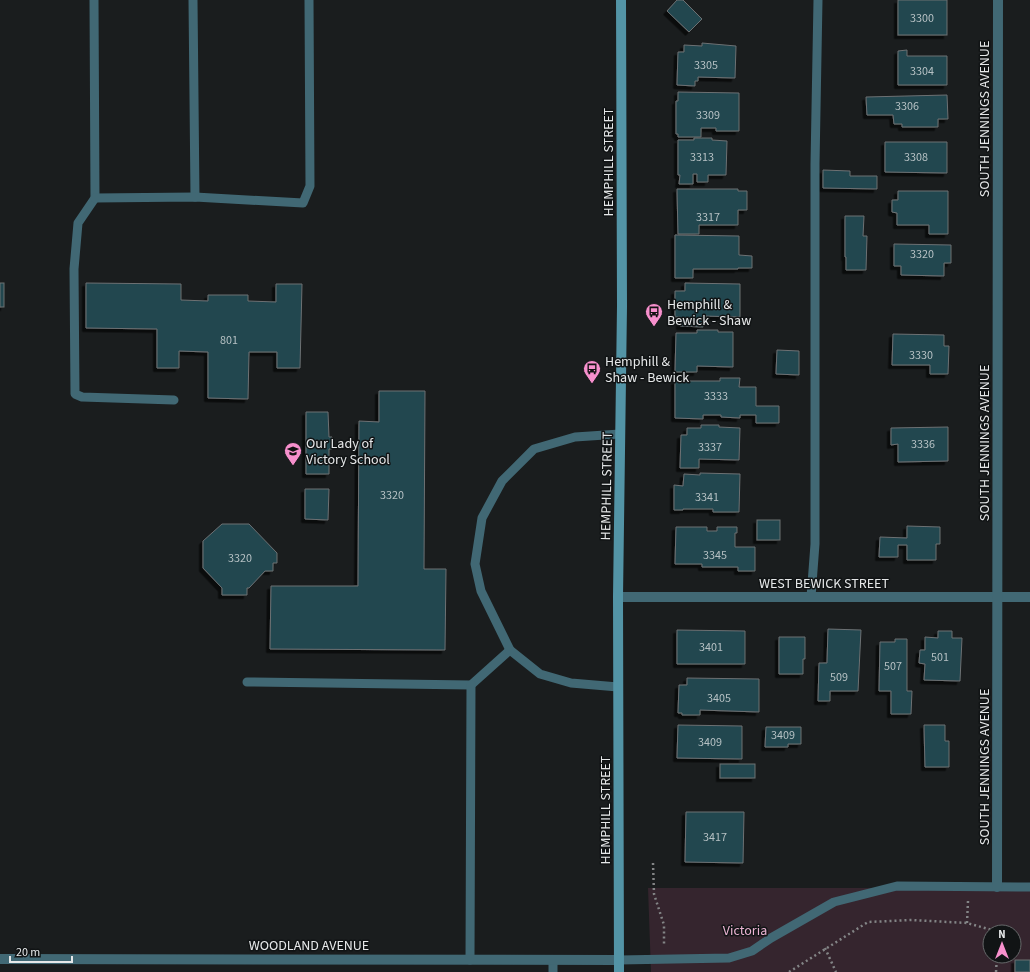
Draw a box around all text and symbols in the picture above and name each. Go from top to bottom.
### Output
house number: 3300 [910,10,934,27]
street label: SOUTH JENNINGS AVENUE [975,41,995,197]
house number: 3305 [694,57,718,74]
house number: 3304 [910,63,934,80]
house number: 3306 [895,98,919,115]
street label: HEMPHILL STREET [599,107,619,216]
house number: 3309 [696,107,720,124]
house number: 3313 [690,149,714,166]
house number: 3308 [904,149,928,166]
house number: 3317 [696,209,720,226]
house number: 3320 [910,246,934,263]
place label: Hemphill & Bewick - Shaw [667,295,751,331]
bus stop icon: Hemphill & Bewick - Shaw [644,302,664,327]
house number: 801 [220,332,238,349]
house number: 3330 [909,347,933,364]
place label: Hemphill & Shaw - Bewick [605,352,689,388]
bus stop icon: Hemphill & Shaw - Bewick [582,359,602,384]
street label: SOUTH JENNINGS AVENUE [975,365,995,521]
house number: 3333 [704,388,728,405]
street label: HEMPHILL STREET [596,431,618,541]
place label: Our Lady of Victory School [306,434,390,470]
house number: 3336 [911,436,935,453]
house number: 3337 [698,439,722,456]
school or university icon: Our Lady of Victory School [283,441,303,466]
house number: 3320 [380,487,404,504]
house number: 3341 [695,489,719,506]
house number: 3345 [703,547,727,564]
house number: 3320 [228,550,252,567]
street label: WEST BEWICK STREET [759,574,889,594]
house number: 3401 [699,639,723,656]
house number: 501 [931,649,949,666]
house number: 507 [884,658,902,675]
house number: 509 [830,669,848,686]
street label: SOUTH JENNINGS AVENUE [975,689,995,845]
house number: 3405 [707,690,731,707]
house number: 3409 [771,727,795,744]
house number: 3409 [698,734,722,751]
street label: HEMPHILL STREET [596,755,616,864]
house number: 3417 [703,829,727,846]
park label: Victoria [723,921,767,941]
north arrow [982,924,1022,964]
text: N [998,927,1006,942]
street label: WOODLAND AVENUE [249,936,369,956]
scale bar [10,938,72,964]
text: 20 m [16,944,40,961]

